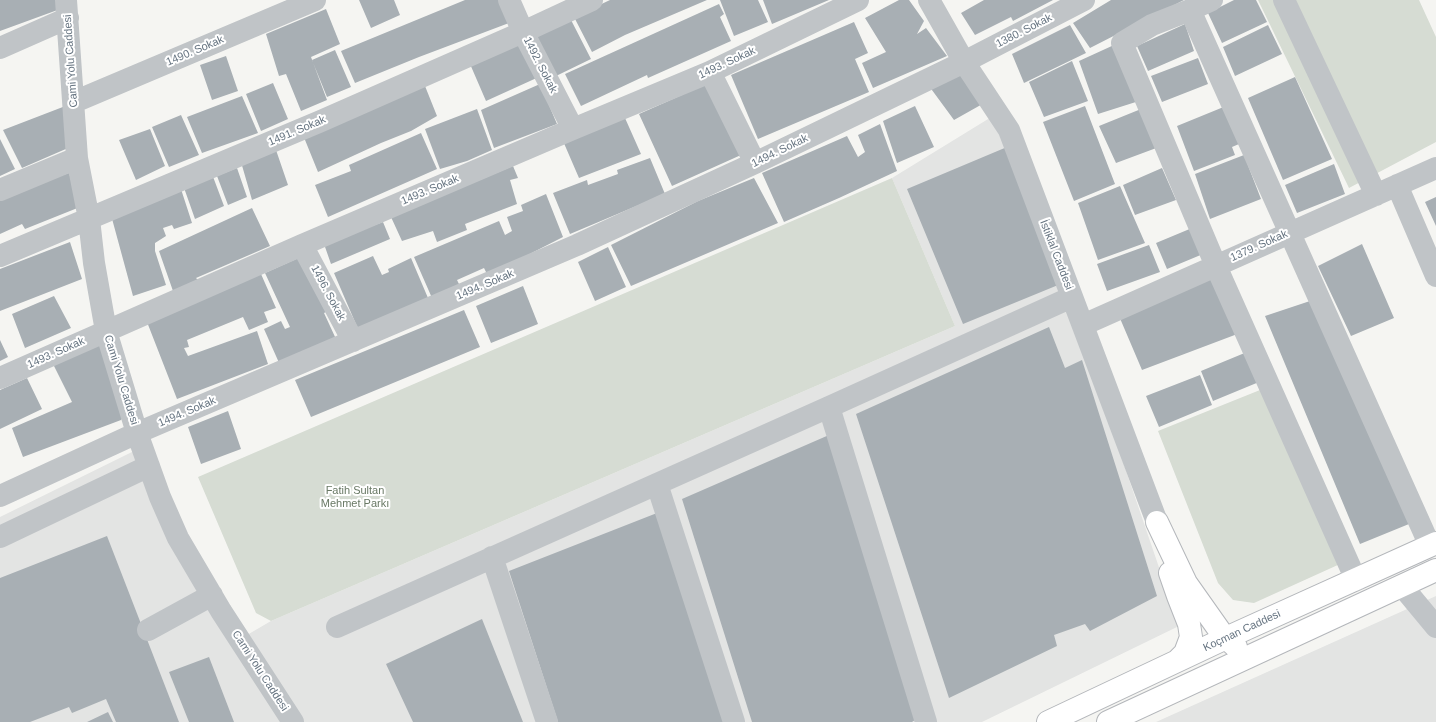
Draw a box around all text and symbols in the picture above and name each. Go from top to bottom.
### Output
street label: 1380. Sokak [994,11,1054,51]
street label: Cami Yolu Caddesi [61,14,81,108]
street label: 1490. Sokak [164,33,226,69]
street label: 1492. Sokak [520,35,560,95]
street label: 1493. Sokak [696,44,758,82]
street label: 1491. Sokak [266,113,328,149]
street label: 1494. Sokak [750,132,810,170]
street label: 1493. Sokak [399,172,461,208]
street label: İstiklal Caddesi [1037,218,1075,292]
street label: 1379. Sokak [1228,228,1290,264]
street label: 1496. Sokak [308,263,348,323]
street label: 1494. Sokak [454,267,516,303]
street label: Cami Yolu Caddesi [101,334,141,426]
street label: 1493. Sokak [25,335,87,371]
street label: 1494. Sokak [156,394,218,430]
park label: Fatih Sultan Mehmet Parkı [321,484,389,510]
street label: Koçman Caddesi [1201,607,1283,655]
street label: Cami Yolu Caddesi [229,628,291,714]

